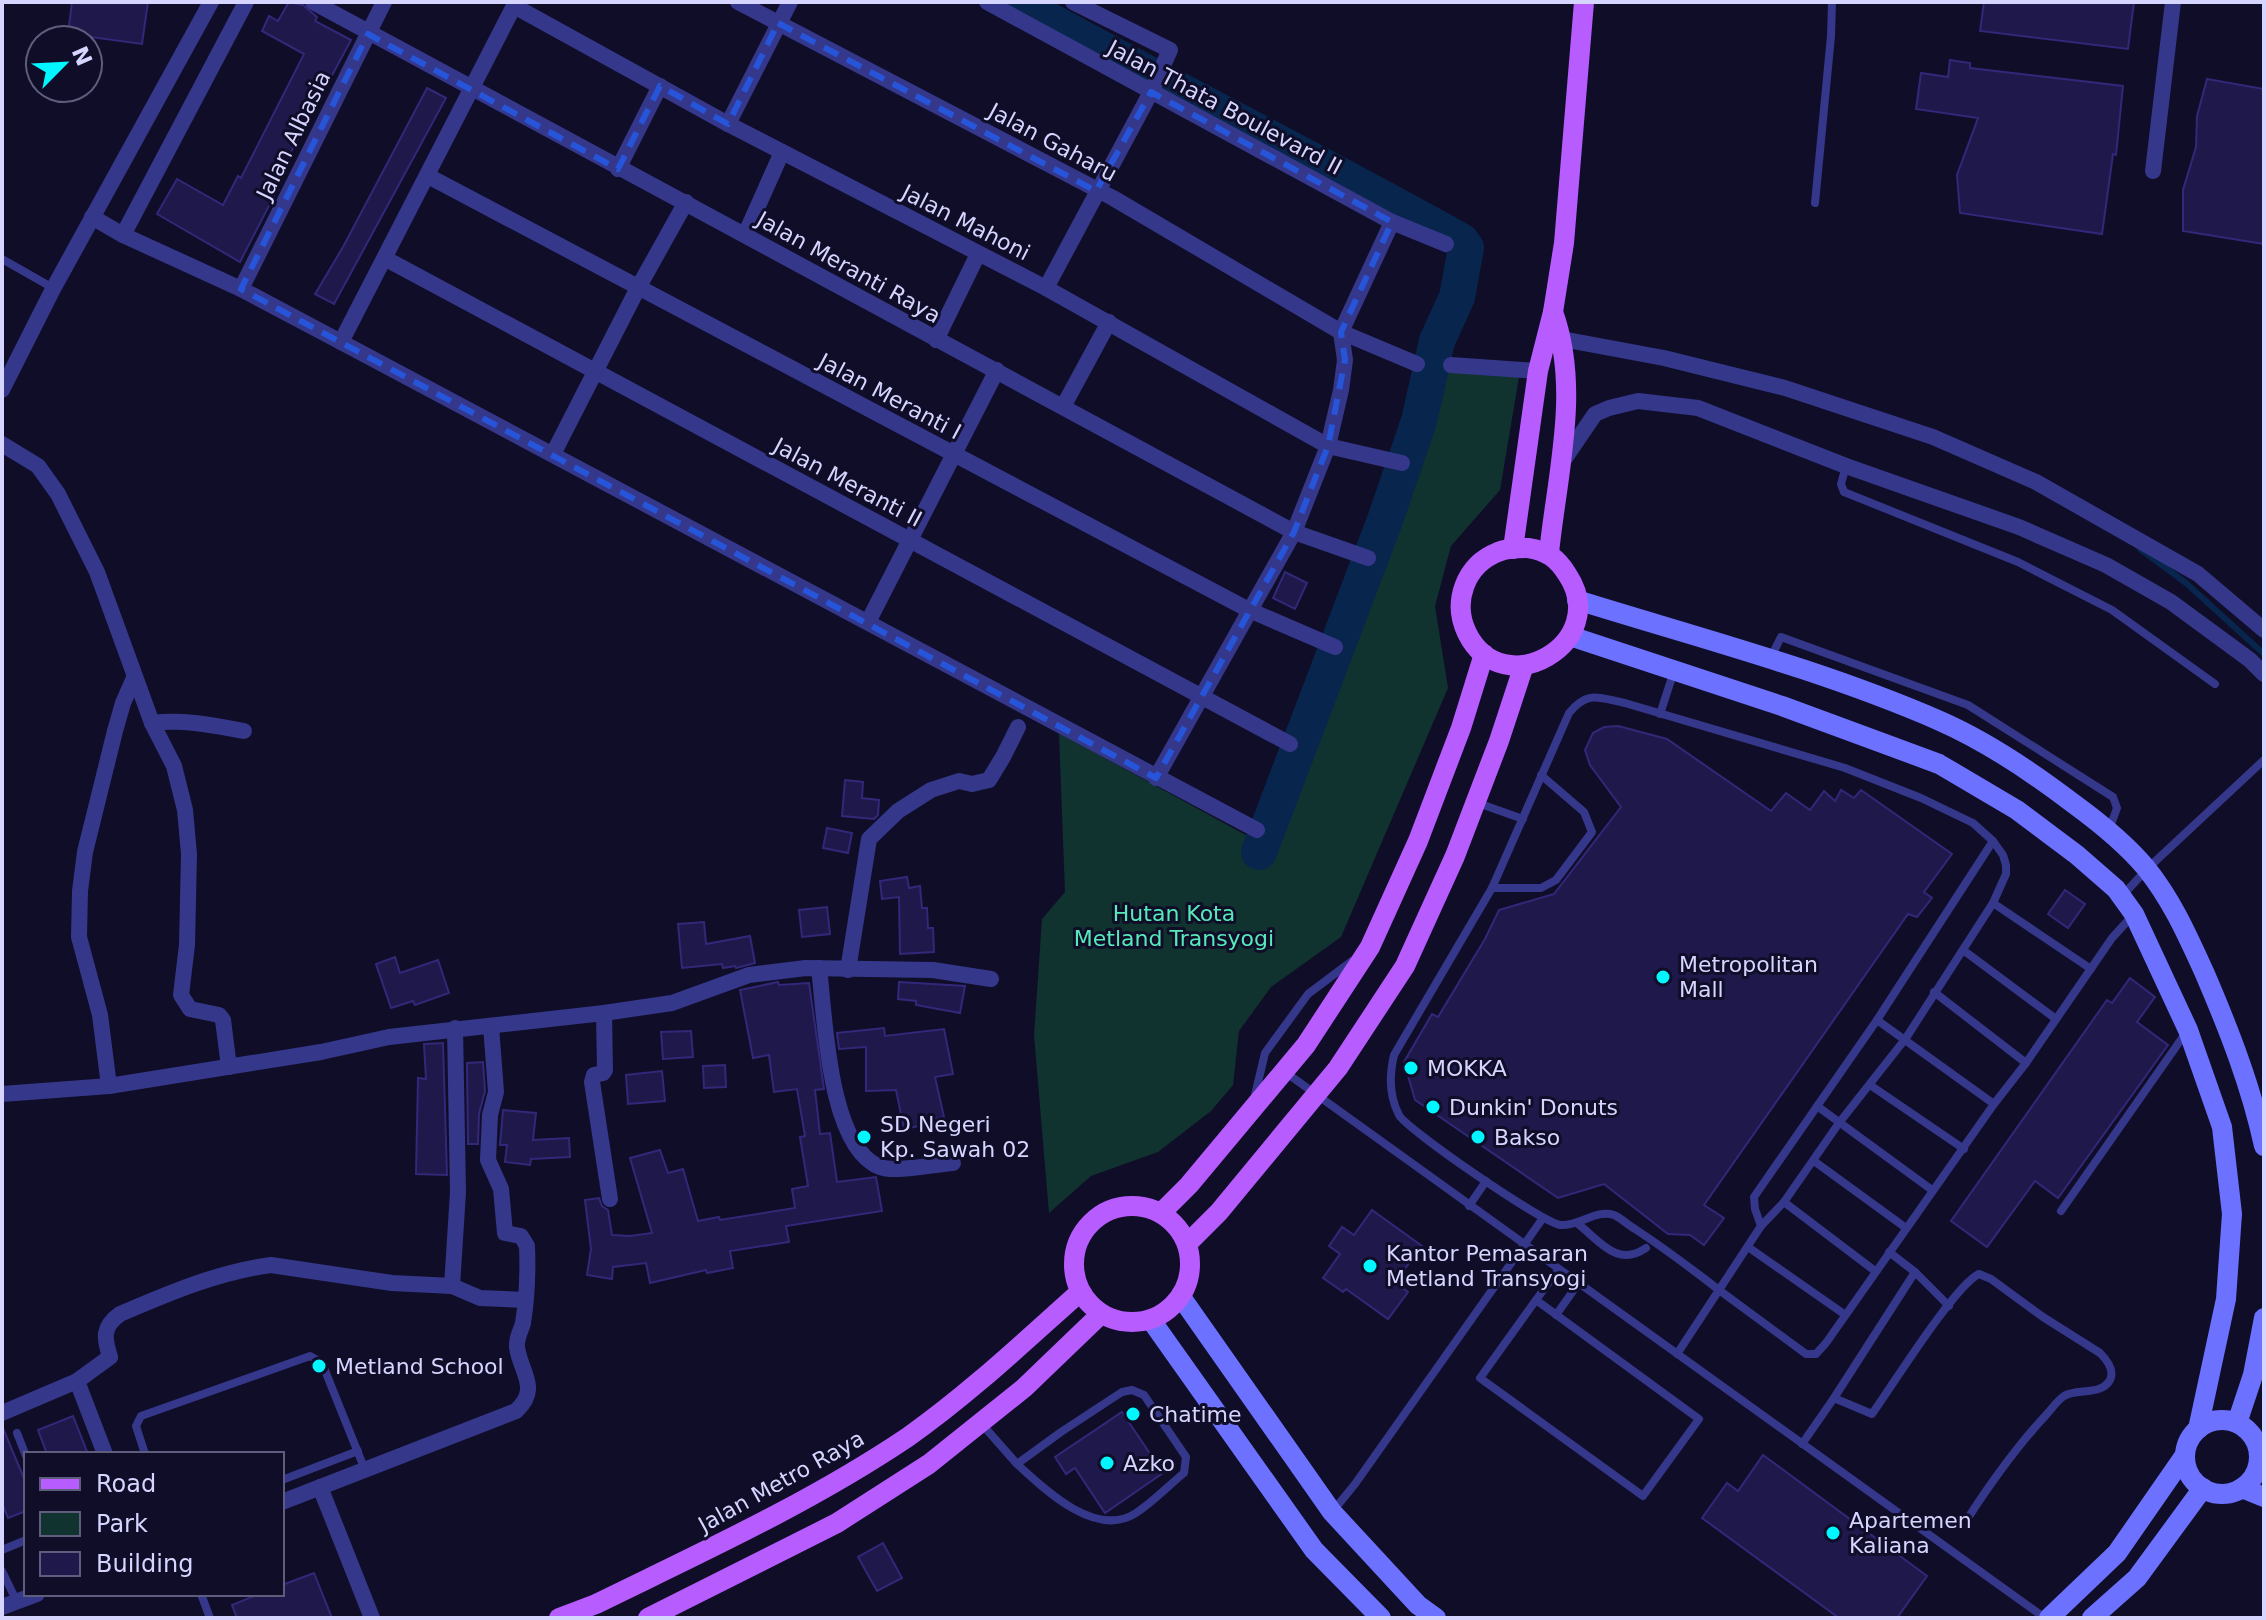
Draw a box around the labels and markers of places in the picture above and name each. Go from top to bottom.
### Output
place label: Metropolitan Mall [1679,952,1818,1002]
marker: Metropolitan Mall [1654,968,1672,986]
place label: MOKKA [1427,1056,1507,1081]
marker: MOKKA [1402,1059,1420,1077]
place label: Dunkin' Donuts [1449,1095,1618,1120]
marker: Dunkin' Donuts [1424,1098,1442,1116]
place label: SD Negeri Kp. Sawah 02 [880,1112,1030,1162]
place label: Bakso [1494,1125,1560,1150]
marker: SD Negeri Kp. Sawah 02 [855,1128,873,1146]
marker: Bakso [1469,1128,1487,1146]
place label: Kantor Pemasaran Metland Transyogi [1386,1241,1588,1291]
marker: Kantor Pemasaran Metland Transyogi [1361,1257,1379,1275]
place label: Metland School [335,1354,504,1379]
marker: Metland School [310,1357,328,1375]
place label: Chatime [1149,1402,1242,1427]
marker: Chatime [1124,1405,1142,1423]
place label: Azko [1123,1451,1175,1476]
marker: Azko [1098,1454,1116,1472]
place label: Apartemen Kaliana [1849,1508,1972,1558]
marker: Apartemen Kaliana [1824,1524,1842,1542]

